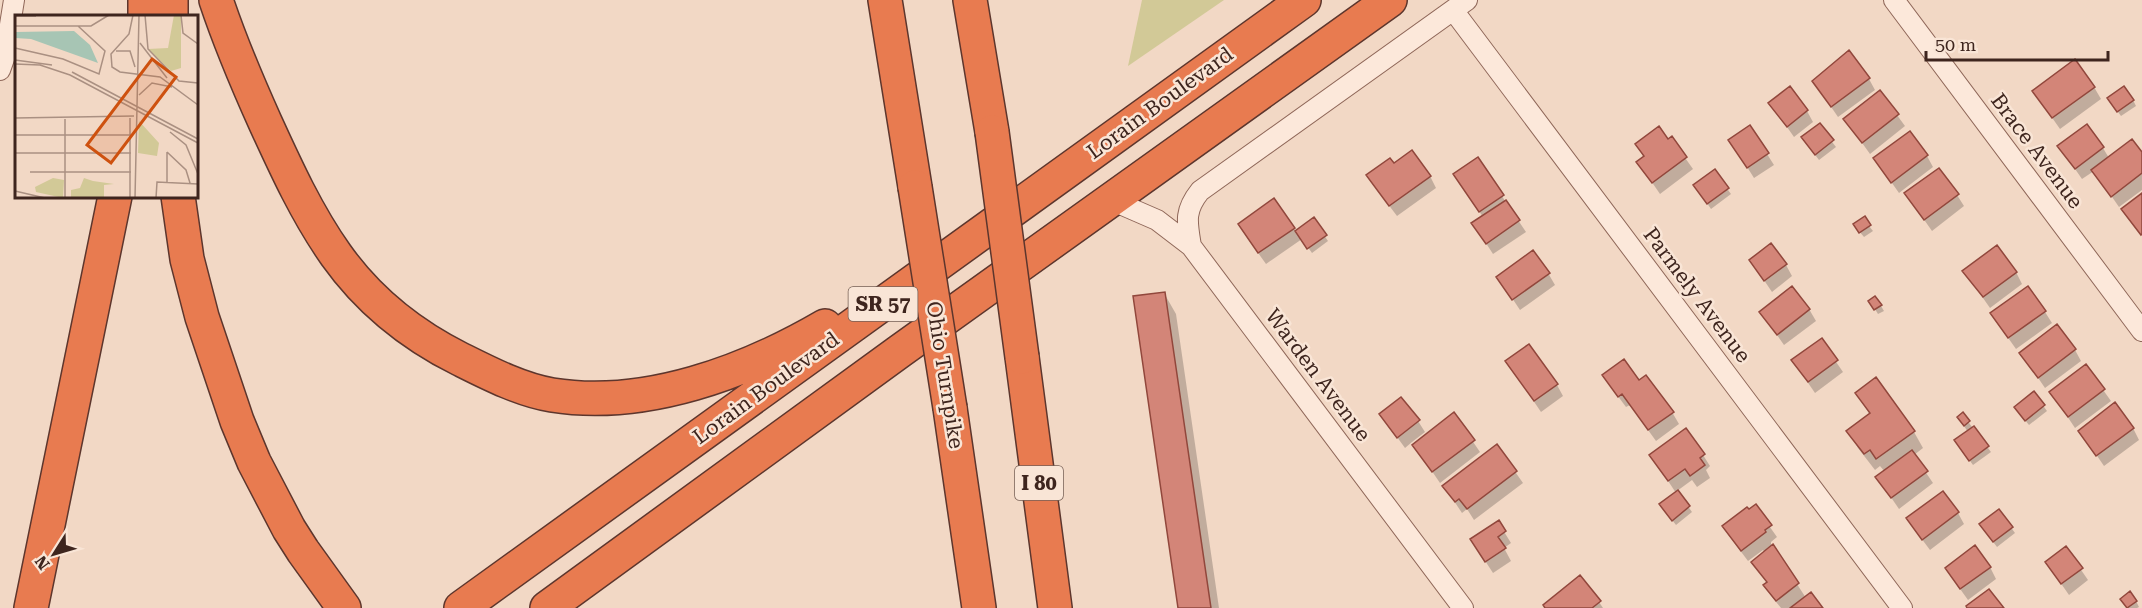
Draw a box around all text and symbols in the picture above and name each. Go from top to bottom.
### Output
inset map [15,15,198,198]
scale bar [1926,24,2108,62]
text: 50 m [1935,34,1976,55]
street label: Lorain Boulevard [1082,42,1238,164]
street label: Brace Avenue [1986,89,2088,213]
street label: Parmely Avenue [1638,223,1756,367]
road number: SR 57 [848,287,918,321]
street label: Ohio Turnpike [921,300,969,450]
street label: Warden Avenue [1260,304,1376,446]
street label: Lorain Boulevard [688,327,844,449]
road number: I 80 [1015,466,1063,500]
north arrow [24,524,84,584]
text: N [31,552,54,573]

